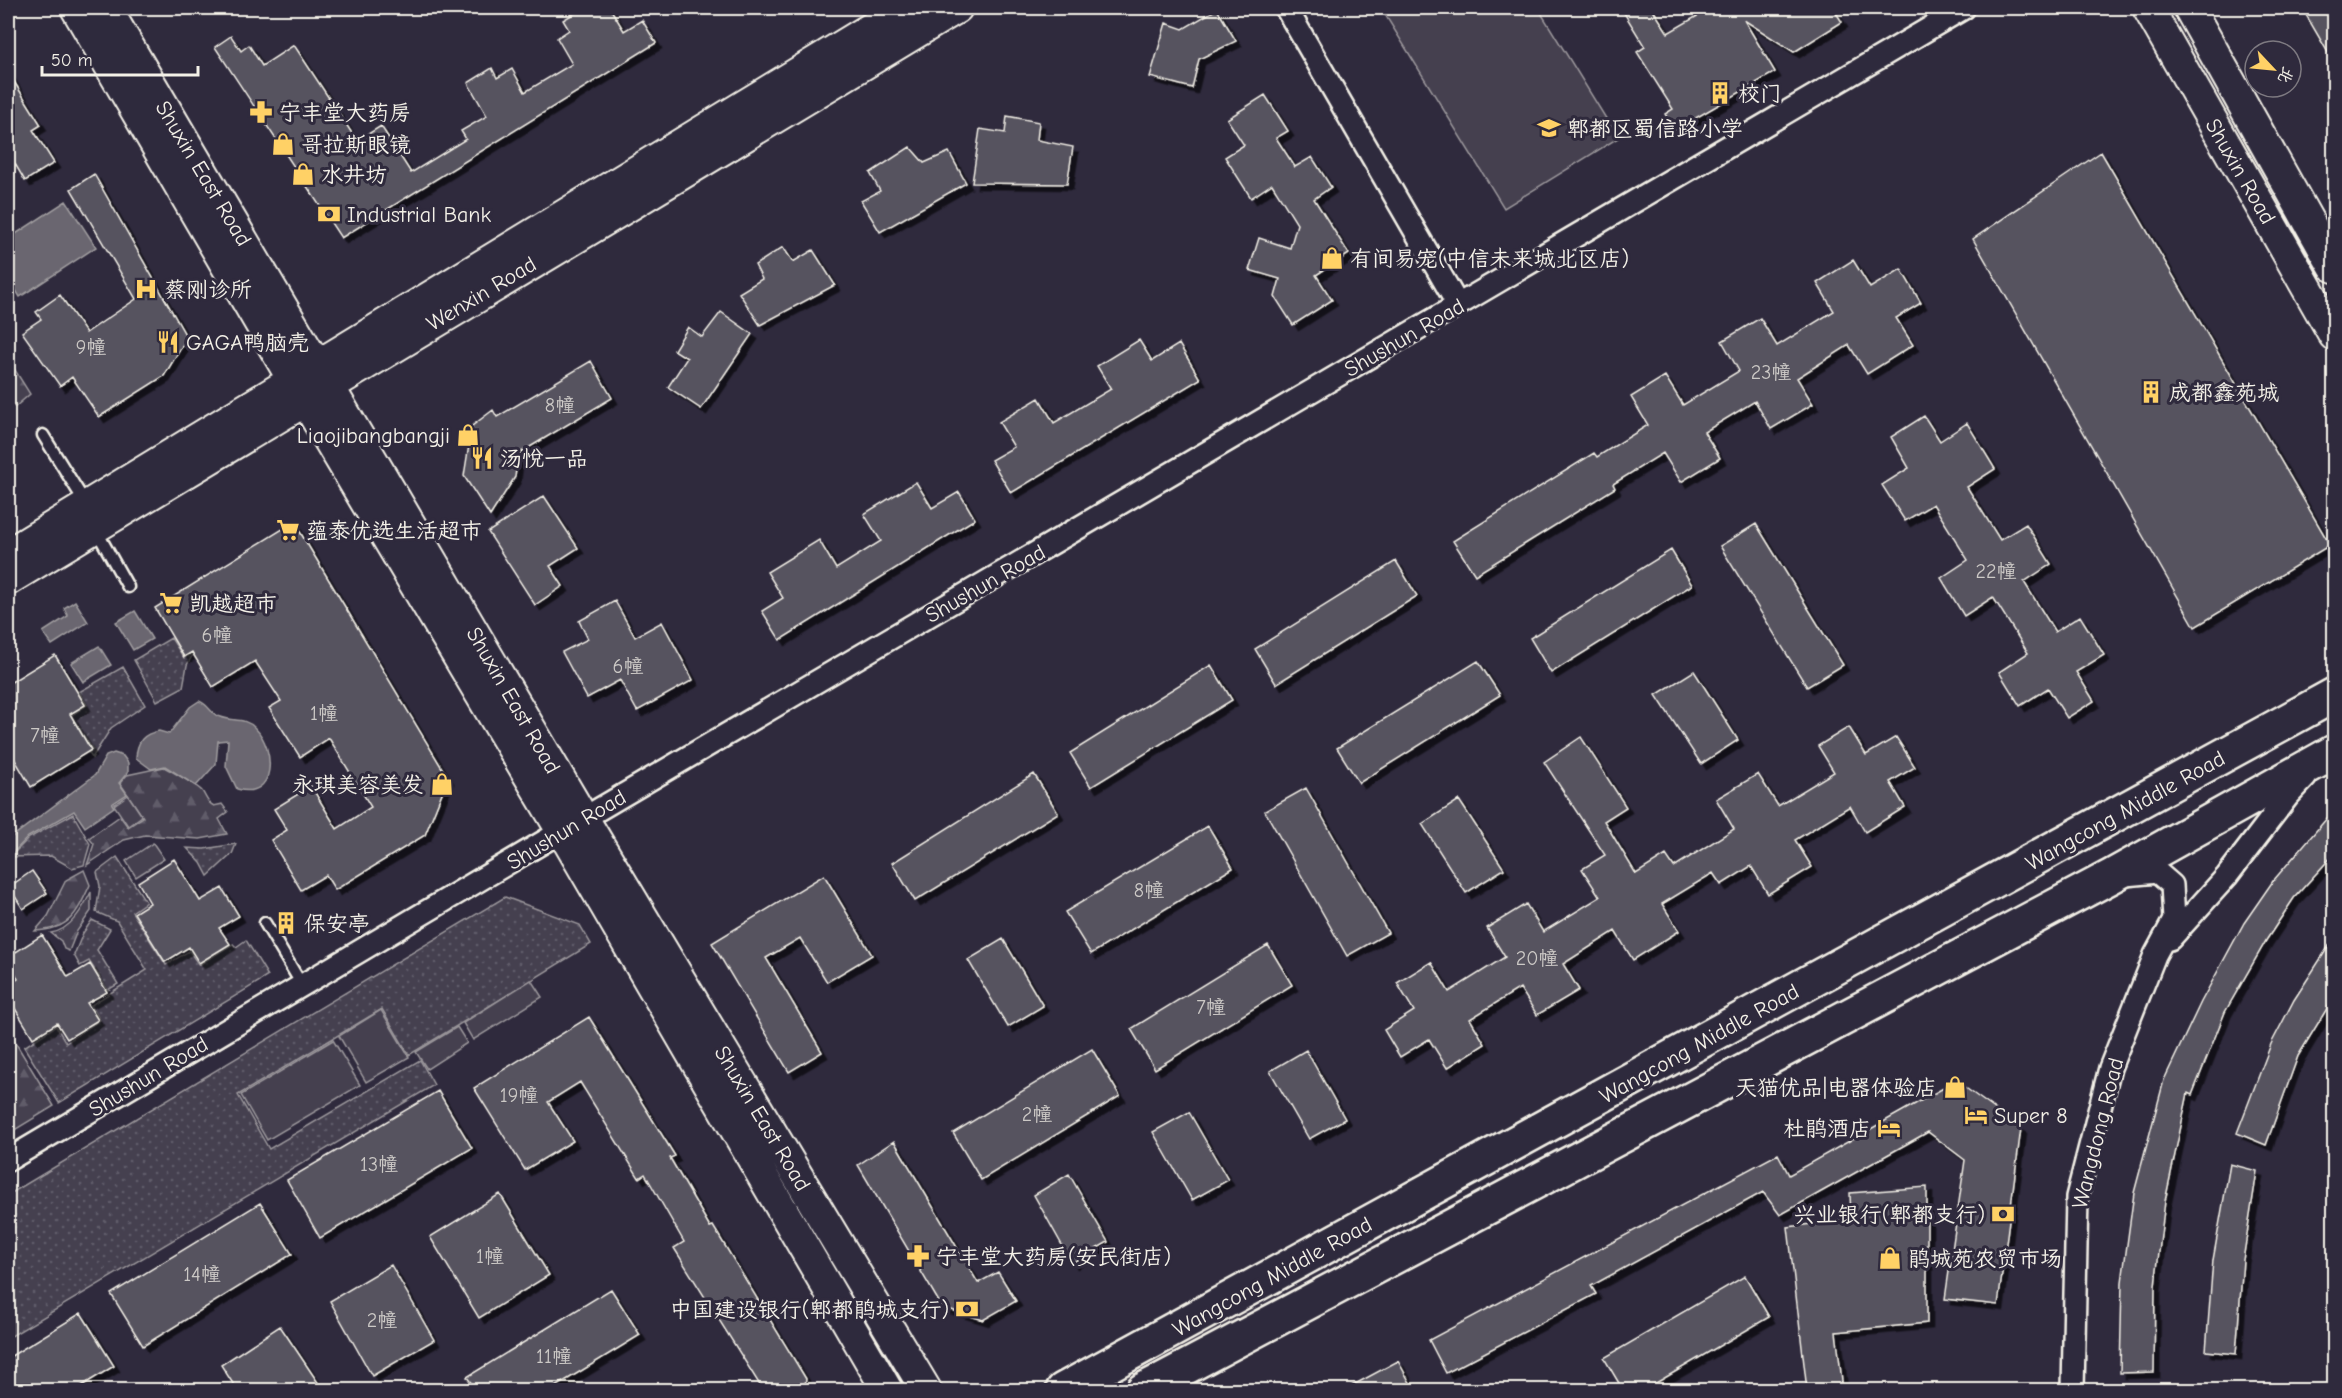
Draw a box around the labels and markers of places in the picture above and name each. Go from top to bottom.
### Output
building icon: 校门 [1707,80,1733,106]
place label: 校门 [1738,81,1782,107]
pharmacy icon: 宁丰堂大药房 [248,99,274,125]
place label: 宁丰堂大药房 [279,100,411,126]
school or university icon: 郫都区蜀信路小学 [1536,115,1562,141]
place label: 郫都区蜀信路小学 [1567,116,1743,142]
shop icon: 哥拉斯眼镜 [270,131,296,157]
place label: 哥拉斯眼镜 [301,132,411,158]
shop icon: 水井坊 [290,161,316,187]
place label: 水井坊 [321,162,387,188]
bank icon: Industrial Bank [316,201,342,227]
place label: Industrial Bank [347,202,492,228]
shop icon: 有间易宠(中信未来城北区店) [1319,245,1345,271]
place label: 有间易宠(中信未来城北区店) [1350,246,1629,272]
hospital icon: 蔡刚诊所 [133,276,159,302]
place label: 蔡刚诊所 [164,277,252,303]
restaurant icon: GAGA鸭脑壳 [155,329,181,355]
place label: GAGA鸭脑壳 [186,330,309,356]
building icon: 成都鑫苑城 [2138,379,2164,405]
place label: 成都鑫苑城 [2169,380,2279,406]
shop icon: Liaojibangbangji [455,422,481,448]
place label: Liaojibangbangji [297,423,450,449]
restaurant icon: 汤悦一品 [469,445,495,471]
place label: 汤悦一品 [500,446,588,472]
supermarket icon: 蕴泰优选生活超市 [275,517,301,543]
place label: 蕴泰优选生活超市 [306,518,482,544]
supermarket icon: 凯越超市 [158,590,184,616]
place label: 凯越超市 [189,591,277,617]
shop icon: 永琪美容美发 [429,771,455,797]
place label: 永琪美容美发 [292,772,424,798]
building icon: 保安亭 [273,910,299,936]
place label: 保安亭 [304,911,370,937]
shop icon: 天猫优品|电器体验店 [1942,1074,1968,1100]
place label: 天猫优品|电器体验店 [1735,1075,1937,1101]
hotel icon: Super 8 [1963,1102,1989,1128]
place label: Super 8 [1994,1103,2068,1129]
hotel icon: 杜鹃酒店 [1876,1115,1902,1141]
place label: 杜鹃酒店 [1783,1116,1871,1142]
bank icon: 兴业银行(郫都支行) [1990,1201,2016,1227]
place label: 兴业银行(郫都支行) [1794,1202,1985,1228]
pharmacy icon: 宁丰堂大药房(安民街店) [905,1243,931,1269]
place label: 宁丰堂大药房(安民街店) [936,1244,1171,1270]
shop icon: 鹃城苑农贸市场 [1877,1245,1903,1271]
place label: 鹃城苑农贸市场 [1908,1246,2062,1272]
bank icon: 中国建设银行(郫都鹃城支行) [954,1296,980,1322]
place label: 中国建设银行(郫都鹃城支行) [670,1297,949,1323]

